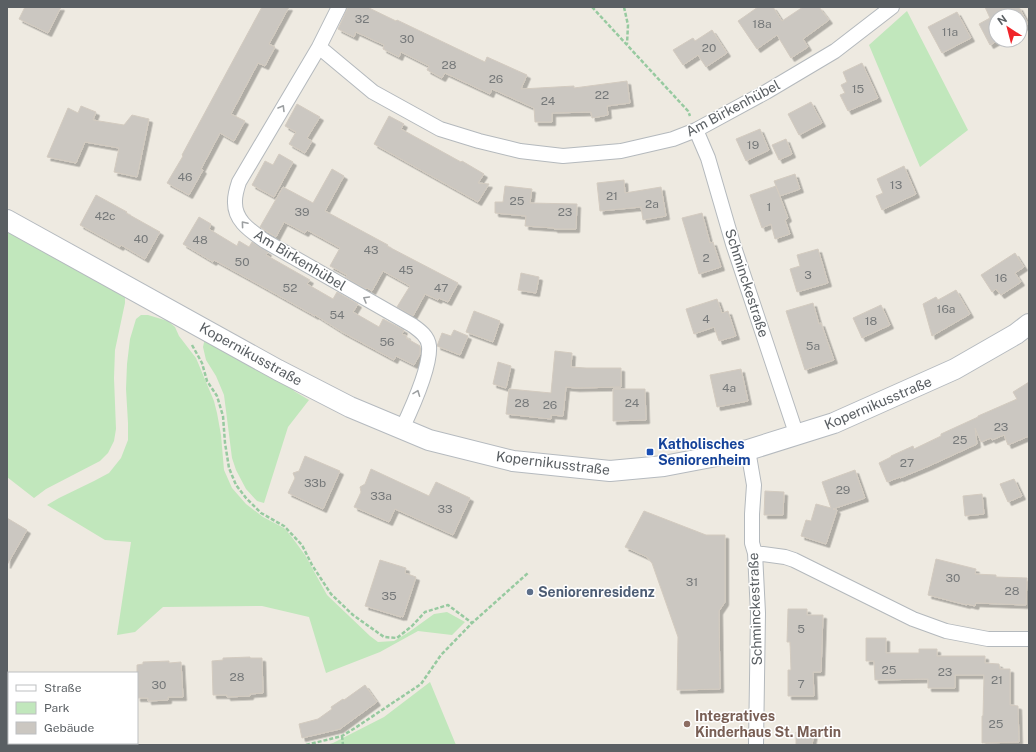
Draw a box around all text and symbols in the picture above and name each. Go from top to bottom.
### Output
north arrow [988,8,1028,48]
house number: 32 [355,12,369,26]
text: N [995,13,1009,27]
house number: 18a [752,17,772,31]
house number: 11a [942,25,958,39]
house number: 30 [400,32,414,46]
house number: 20 [702,41,716,55]
house number: 28 [442,58,457,72]
house number: 26 [489,72,503,86]
street label: Am Birkenhübel [683,76,783,140]
house number: 15 [852,82,865,96]
house number: 22 [595,88,609,102]
house number: 24 [541,94,556,108]
one-way arrow [278,105,285,112]
house number: 19 [747,138,759,152]
house number: 46 [177,170,193,184]
house number: 13 [890,178,902,192]
house number: 21 [606,189,618,203]
house number: 25 [510,194,525,208]
house number: 2a [645,197,659,211]
house number: 1 [767,200,771,214]
house number: 39 [295,205,309,219]
house number: 23 [558,205,572,219]
house number: 42c [94,209,116,223]
one-way arrow [241,221,248,228]
street label: Am Birkenhübel [251,226,349,294]
street label: Schminckestraße [722,227,772,339]
house number: 40 [134,232,148,246]
house number: 48 [192,233,208,247]
house number: 43 [363,243,379,257]
house number: 2 [702,251,710,265]
house number: 50 [234,255,250,269]
house number: 45 [398,263,414,277]
house number: 3 [804,268,812,282]
house number: 16 [995,271,1007,285]
house number: 52 [283,281,297,295]
house number: 47 [434,281,448,295]
one-way arrow [363,296,370,303]
house number: 16a [937,302,956,316]
house number: 54 [329,308,345,322]
house number: 4 [702,312,710,326]
house number: 18 [865,314,878,328]
street label: Kopernikusstraße [197,319,305,389]
house number: 56 [379,335,395,349]
house number: 5a [806,339,820,353]
street label: Kopernikusstraße [822,373,934,433]
house number: 4a [722,381,736,395]
one-way arrow [413,390,421,397]
house number: 28 [515,396,530,410]
house number: 24 [625,396,640,410]
house number: 26 [543,398,557,412]
house number: 23 [994,420,1008,434]
house number: 25 [953,433,968,447]
place label: Katholisches Seniorenheim [658,436,751,468]
marker: Katholisches Seniorenheim [645,447,655,457]
street label: Kopernikusstraße [495,448,611,478]
house number: 27 [900,456,914,470]
house number: 33b [304,476,326,490]
house number: 29 [836,483,850,497]
house number: 33a [370,489,392,503]
house number: 33 [437,502,453,516]
street label: Schminckestraße [745,552,765,666]
house number: 30 [946,571,960,585]
house number: 31 [686,575,698,589]
place label: Seniorenresidenz [538,584,655,600]
house number: 28 [1005,584,1020,598]
marker: Seniorenresidenz [525,587,535,597]
house number: 35 [381,589,397,603]
house number: 5 [797,622,805,636]
house number: 25 [882,663,897,677]
house number: 23 [938,665,952,679]
house number: 28 [230,670,245,684]
legend [8,672,138,744]
house number: 21 [991,673,1003,687]
house number: 7 [797,677,805,691]
house number: 30 [152,678,166,692]
text: Straße [44,681,82,695]
text: Park [44,701,70,715]
place label: Integratives Kinderhaus St. Martin [695,708,841,740]
house number: 25 [989,717,1004,731]
marker: Integratives Kinderhaus St. Martin [682,719,692,729]
text: Gebäude [44,721,94,735]

